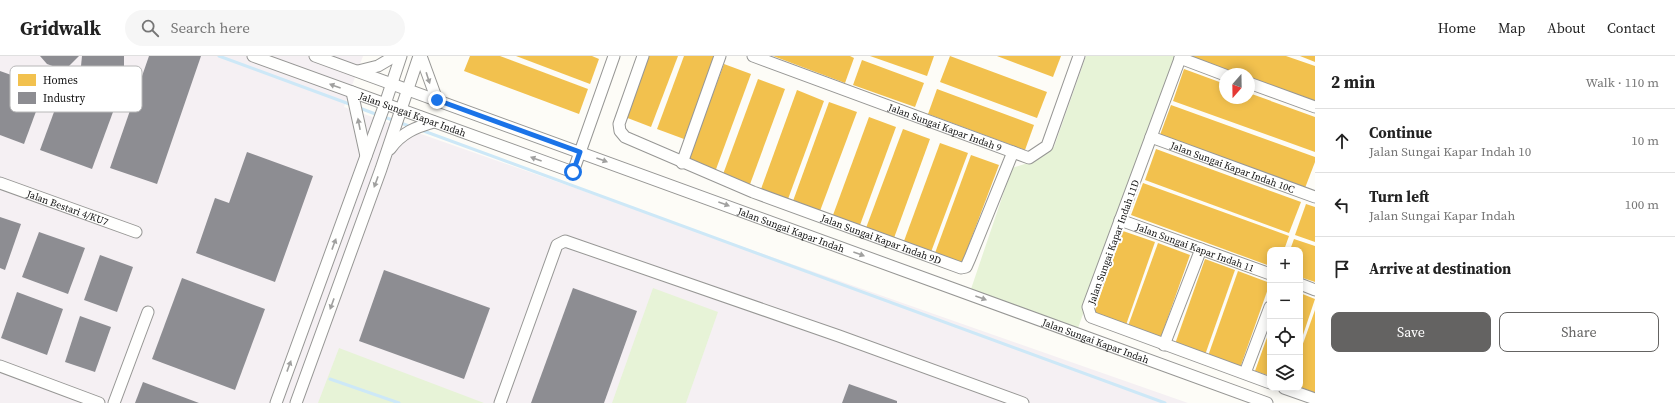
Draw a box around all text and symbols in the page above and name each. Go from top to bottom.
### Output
search box [125,10,405,46]
text: Gridwalk [20,15,101,41]
icon: search [139,17,161,39]
text: Search here [171,17,250,38]
text: Home [1438,18,1476,38]
text: Map [1498,18,1525,38]
text: About [1547,18,1585,38]
text: Contact [1607,18,1655,38]
legend [10,66,142,112]
north arrow [1219,68,1255,104]
text: 2 min [1331,70,1375,94]
one-way arrow [426,72,432,84]
text: Homes [43,73,78,88]
text: Walk · 110 m [1586,74,1659,91]
one-way arrow [329,83,341,89]
street label: Jalan Sungai Kapar Indah [357,89,468,140]
text: Industry [43,91,85,106]
route end [428,91,446,109]
street label: Jalan Sungai Kapar Indah 9 [886,100,1004,154]
one-way arrow [356,118,362,130]
text: Continue [1369,122,1432,143]
icon: ahead [1331,130,1353,152]
text: 10 m [1631,132,1659,149]
street label: Jalan Sungai Kapar Indah 10C [1168,138,1296,196]
text: Jalan Sungai Kapar Indah 10 [1369,143,1531,160]
one-way arrow [530,156,542,162]
one-way arrow [596,157,608,163]
route start [564,163,582,181]
one-way arrow [373,176,379,188]
street label: Jalan Sungai Kapar Indah 11D [1084,178,1142,307]
text: Turn left [1369,186,1429,207]
street label: Jalan Bestari 4/KU7 [24,187,110,229]
icon: left [1331,194,1353,216]
text: 100 m [1625,196,1659,213]
one-way arrow [718,202,730,208]
street label: Jalan Sungai Kapar Indah [735,204,846,255]
text: Jalan Sungai Kapar Indah [1369,207,1515,224]
street label: Jalan Sungai Kapar Indah 9D [818,211,943,267]
street label: Jalan Sungai Kapar Indah 11 [1133,220,1256,275]
one-way arrow [331,238,337,250]
map controls [1267,247,1303,391]
button: + [1267,247,1303,283]
one-way arrow [853,251,865,257]
icon: arrive [1331,258,1353,280]
text: Arrive at destination [1369,258,1511,279]
button: − [1267,283,1303,319]
one-way arrow [976,296,988,302]
one-way arrow [328,298,334,310]
button: Save [1331,312,1491,352]
button: Share [1499,312,1659,352]
street label: Jalan Sungai Kapar Indah [1039,315,1151,366]
button: locate [1267,319,1303,355]
button: layers [1267,355,1303,391]
one-way arrow [286,360,292,372]

